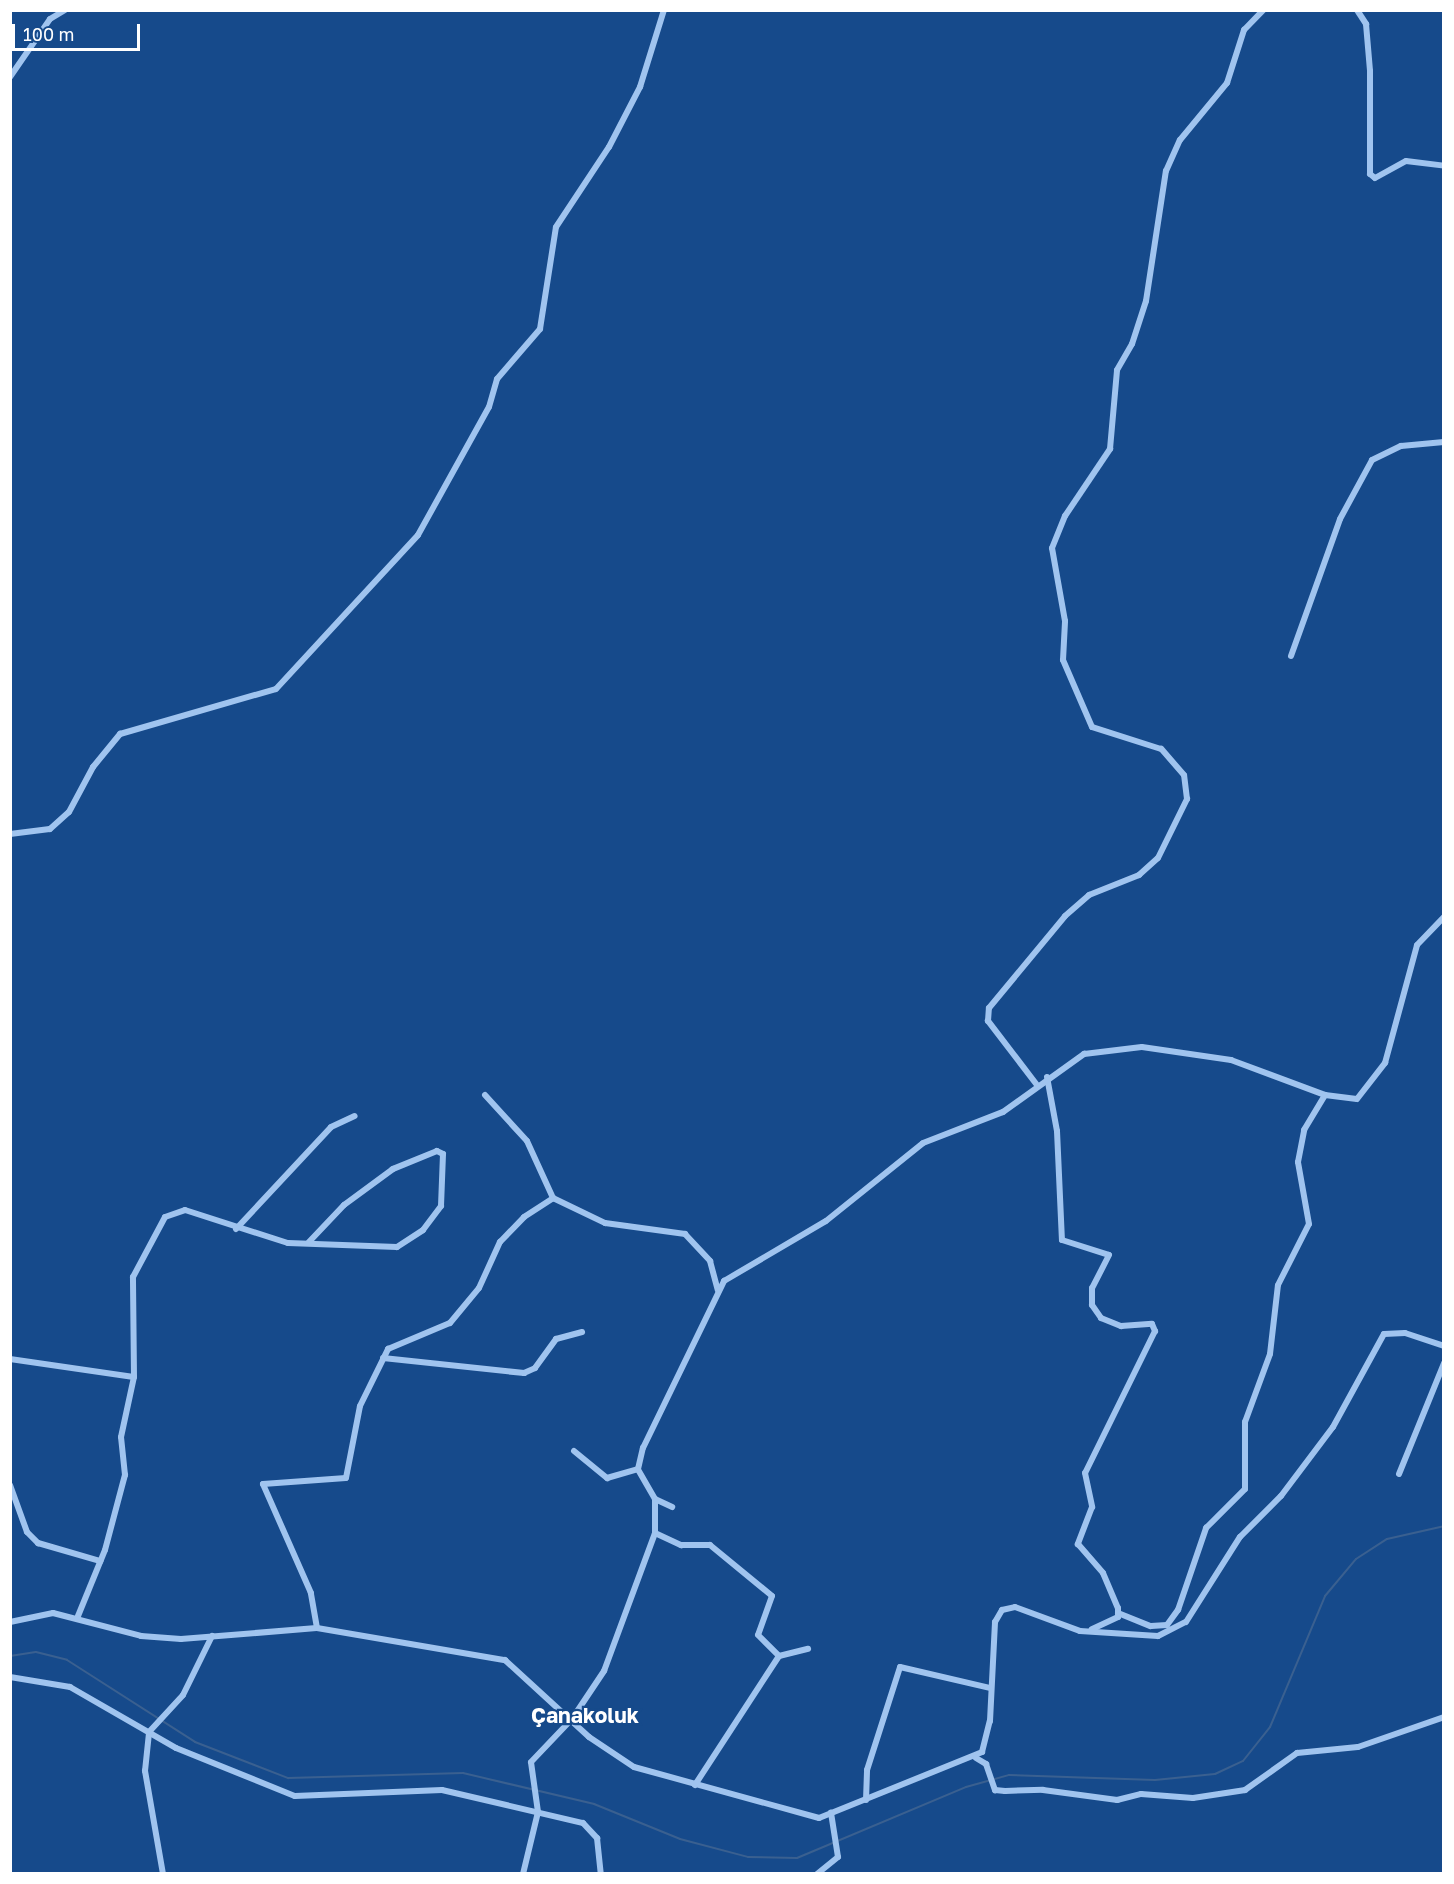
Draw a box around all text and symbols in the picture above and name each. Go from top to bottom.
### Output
scale bar [15,12,142,50]
text: 100 m [23,23,74,45]
district label: Çanakoluk [531,1702,639,1728]

